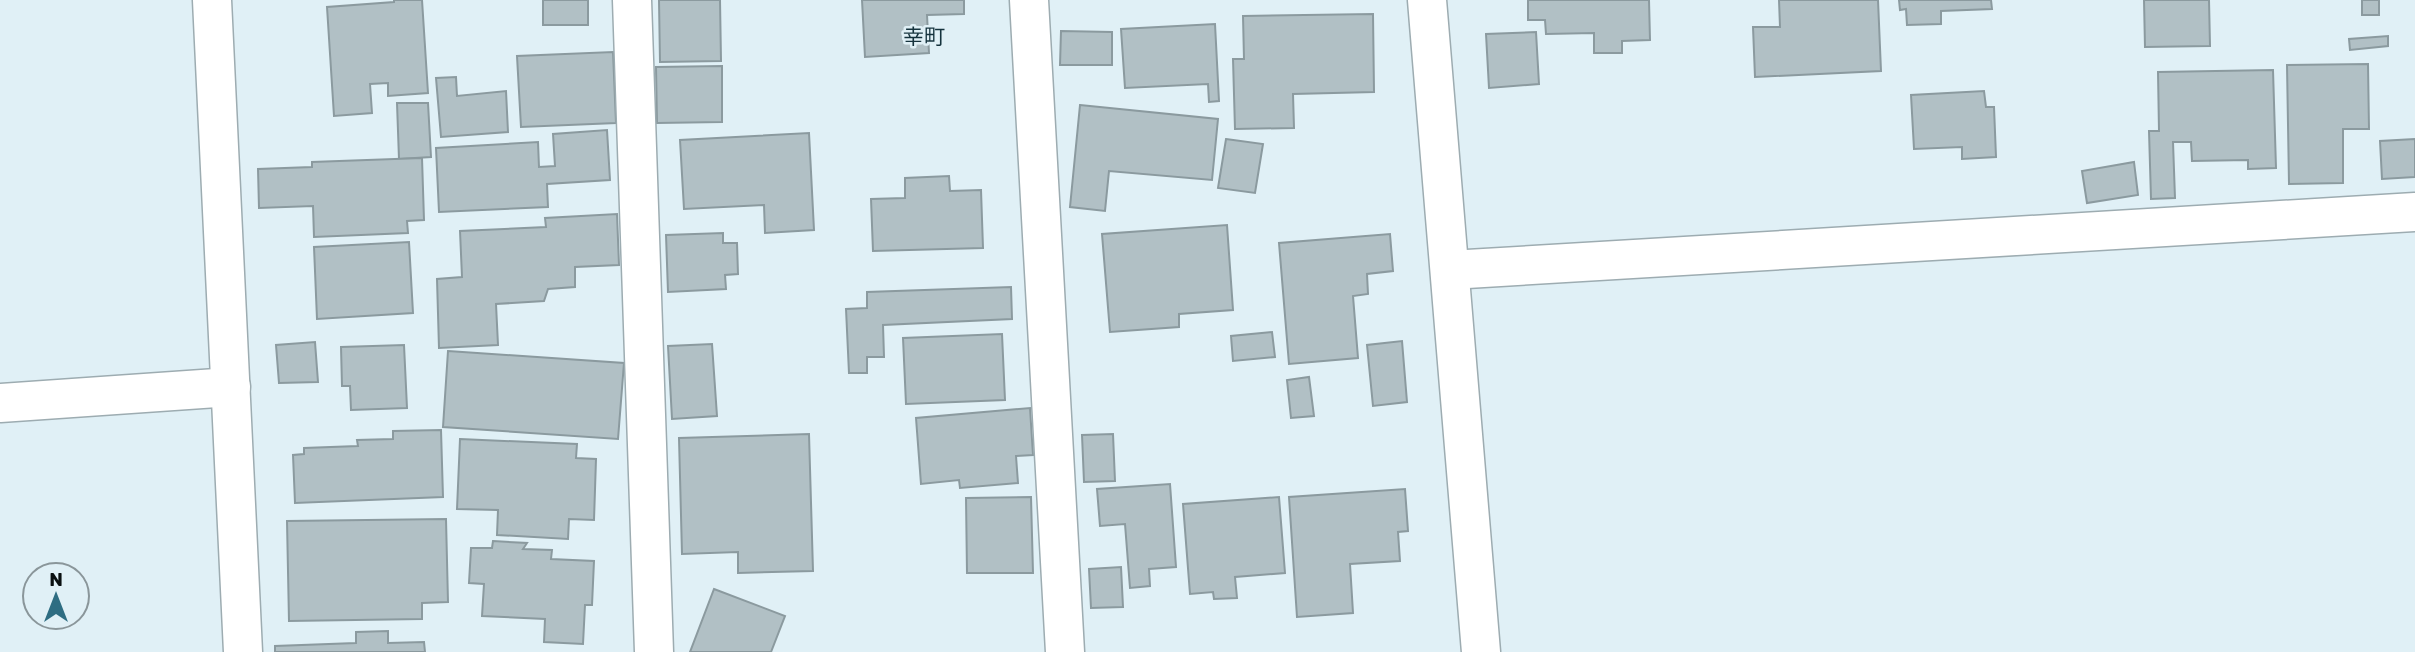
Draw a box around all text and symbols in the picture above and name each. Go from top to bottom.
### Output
district label: 幸町 [903,24,945,49]
north arrow [21,561,91,631]
text: N [49,568,63,591]

